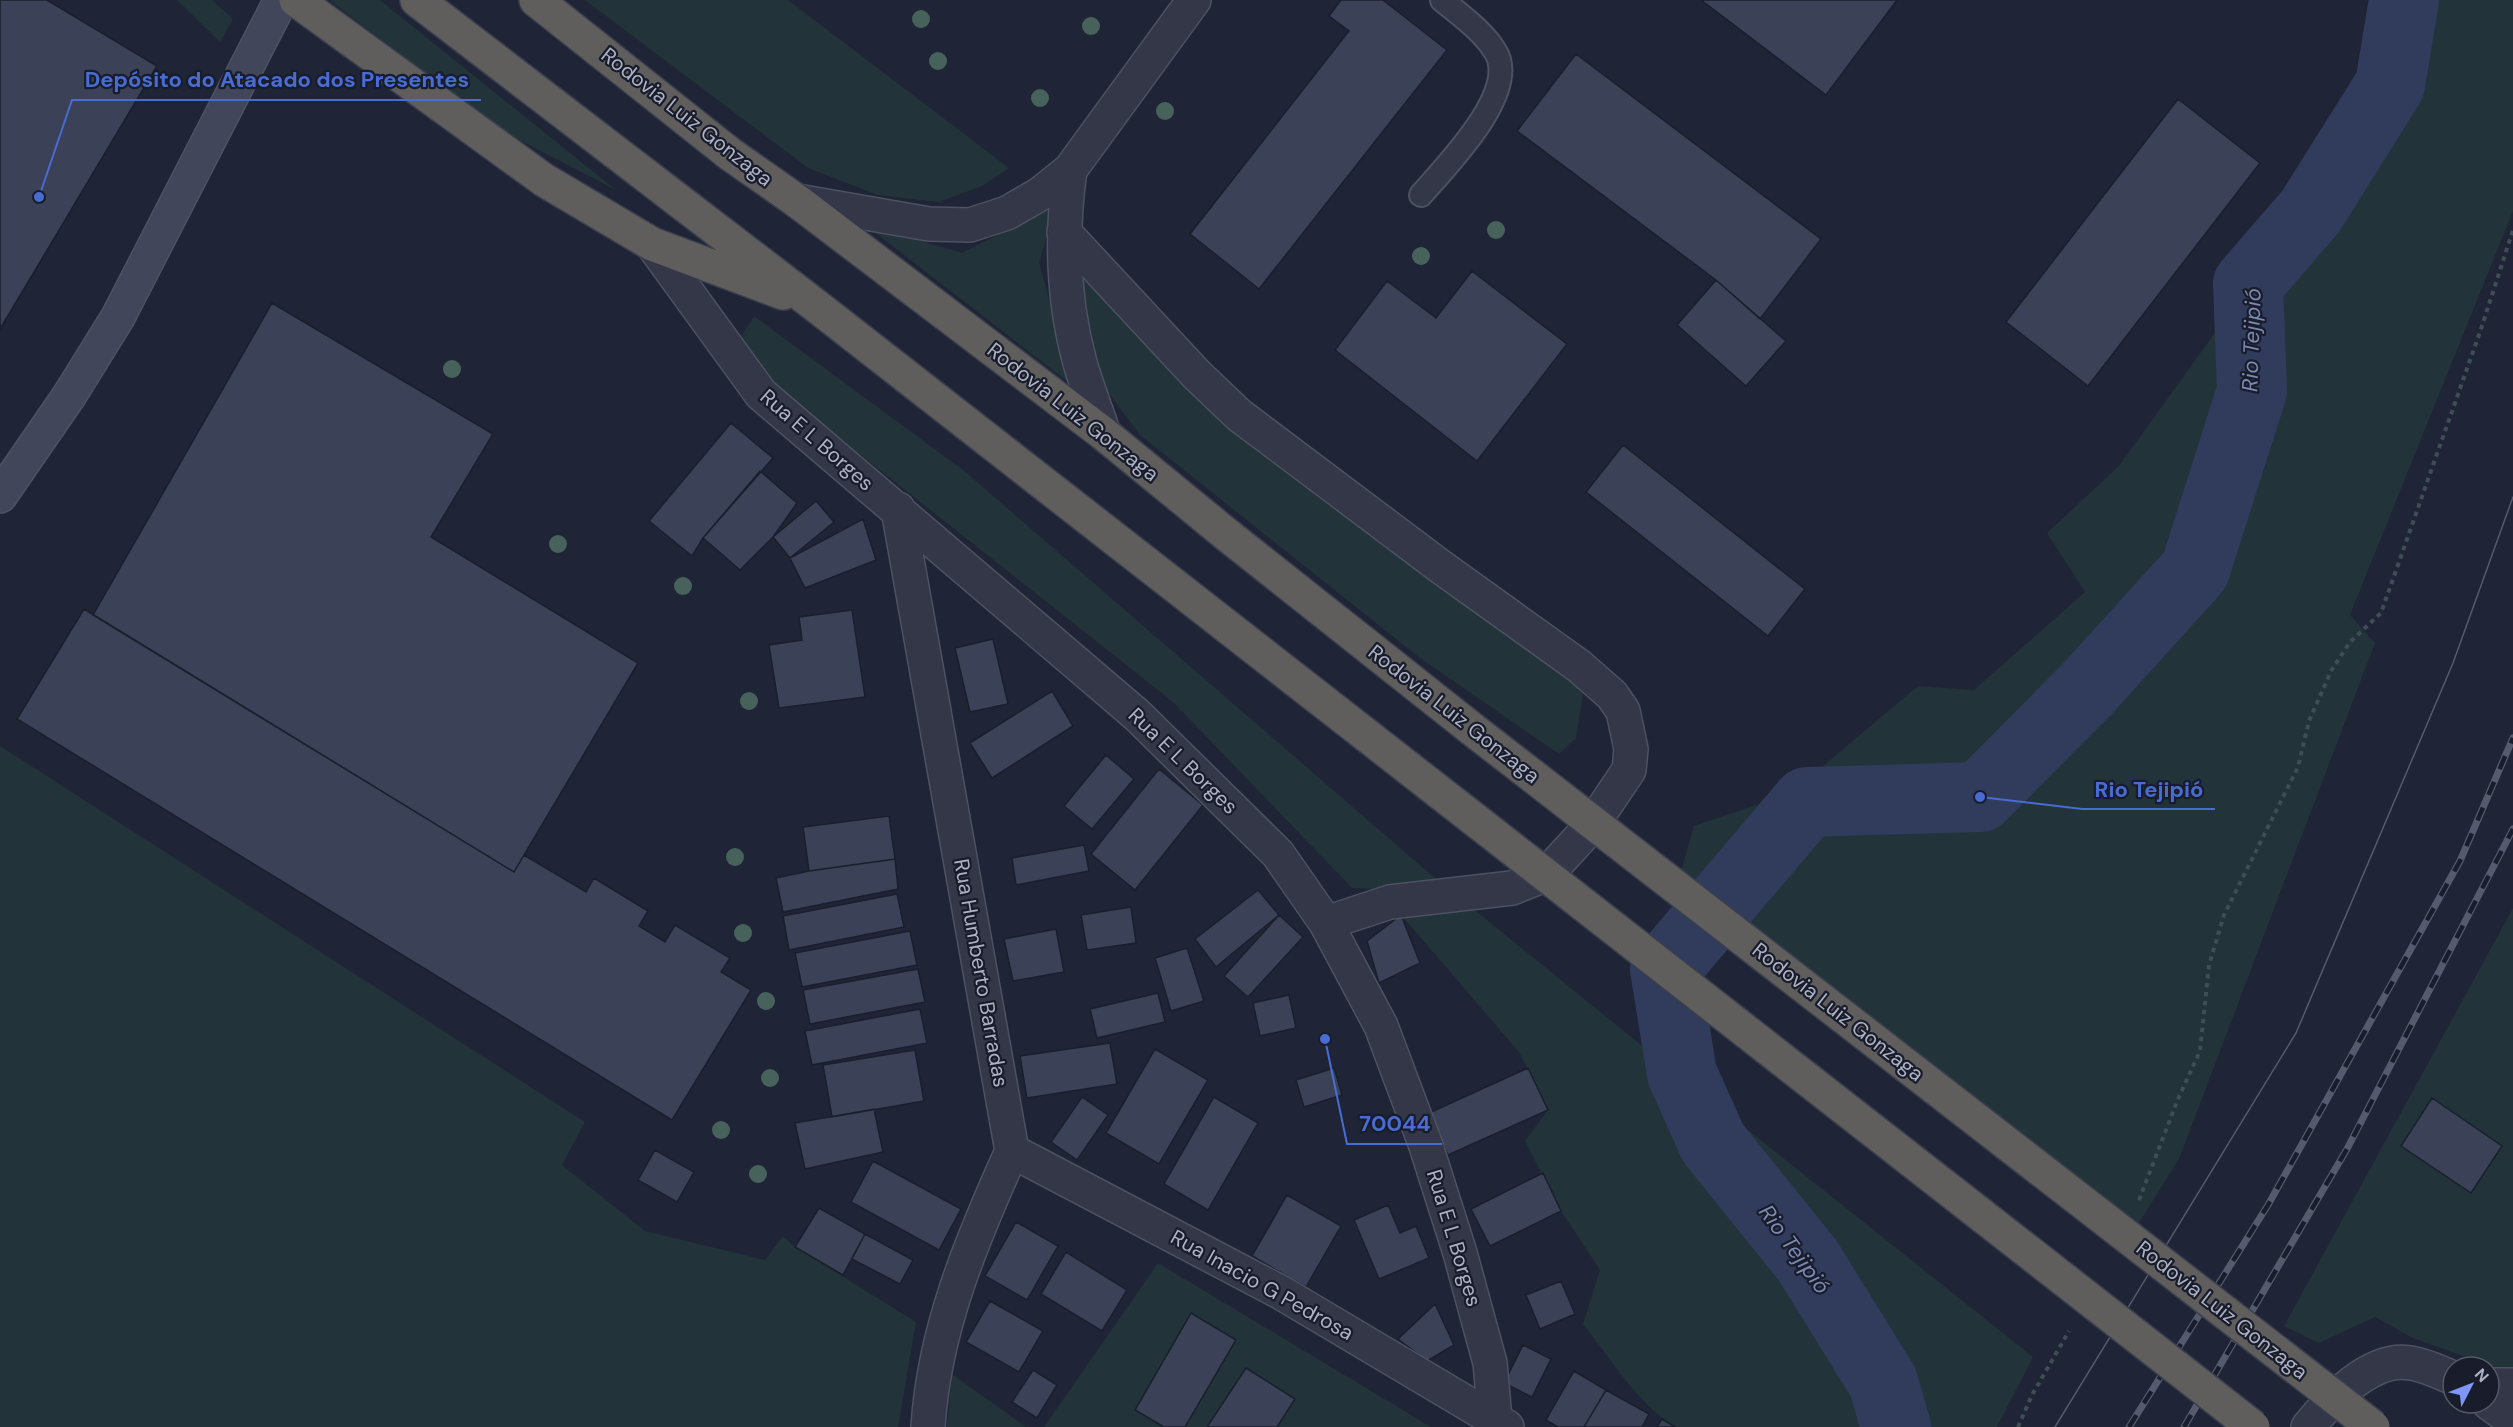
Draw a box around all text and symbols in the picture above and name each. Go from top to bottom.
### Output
street label: Rodovia Luiz Gonzaga [595,41,779,193]
callout: Depósito do Atacado dos Presentes [72,60,481,100]
text: Depósito do Atacado dos Presentes [85,65,469,94]
water label: Rio Tejipió [2235,288,2268,392]
street label: Rodovia Luiz Gonzaga [981,336,1165,488]
street label: Rua E L Borges [754,383,880,497]
street label: Rodovia Luiz Gonzaga [1362,638,1546,790]
street label: Rua E L Borges [1122,702,1244,820]
callout: Rio Tejipió [2082,769,2215,809]
text: Rio Tejipió [2095,775,2203,804]
street label: Rua Humberto Barradas [947,857,1015,1089]
street label: Rodovia Luiz Gonzaga [1746,936,1930,1088]
callout: 70044 [1347,1104,1442,1144]
text: 70044 [1359,1109,1431,1138]
street label: Rua E L Borges [1420,1166,1488,1310]
water label: Rio Tejipió [1752,1199,1837,1300]
street label: Rua Inacio G Pedrosa [1166,1223,1358,1347]
street label: Rodovia Luiz Gonzaga [2130,1234,2314,1386]
north arrow [2441,1355,2501,1415]
text: N [2470,1364,2493,1387]

